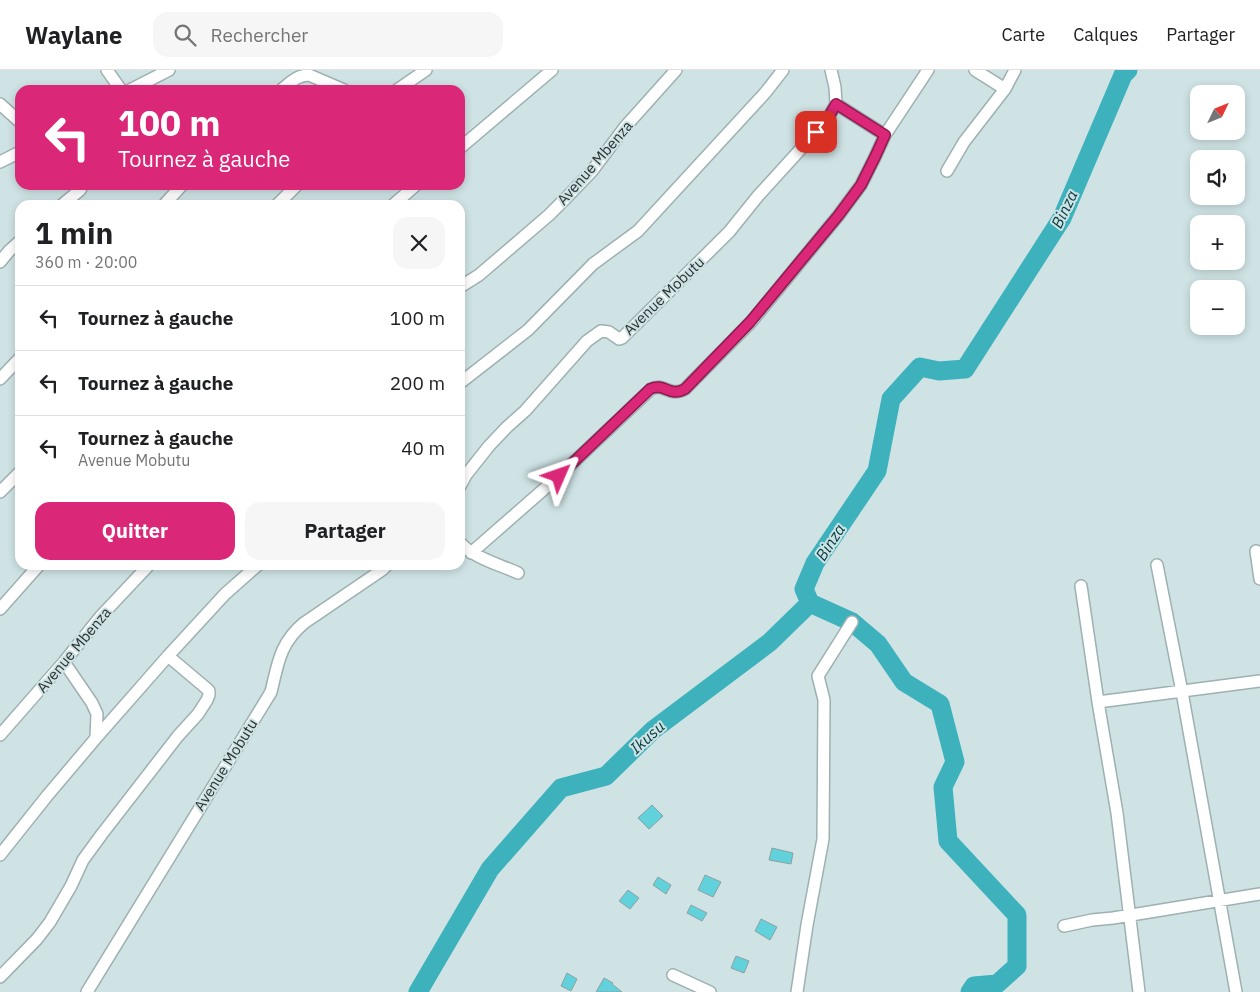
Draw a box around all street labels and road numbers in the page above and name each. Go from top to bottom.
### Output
street label: Avenue Mbenza [553,116,637,209]
street label: Avenue Mobutu [619,252,708,339]
street label: Avenue Mbenza [32,603,115,696]
street label: Avenue Mobutu [190,715,262,814]

